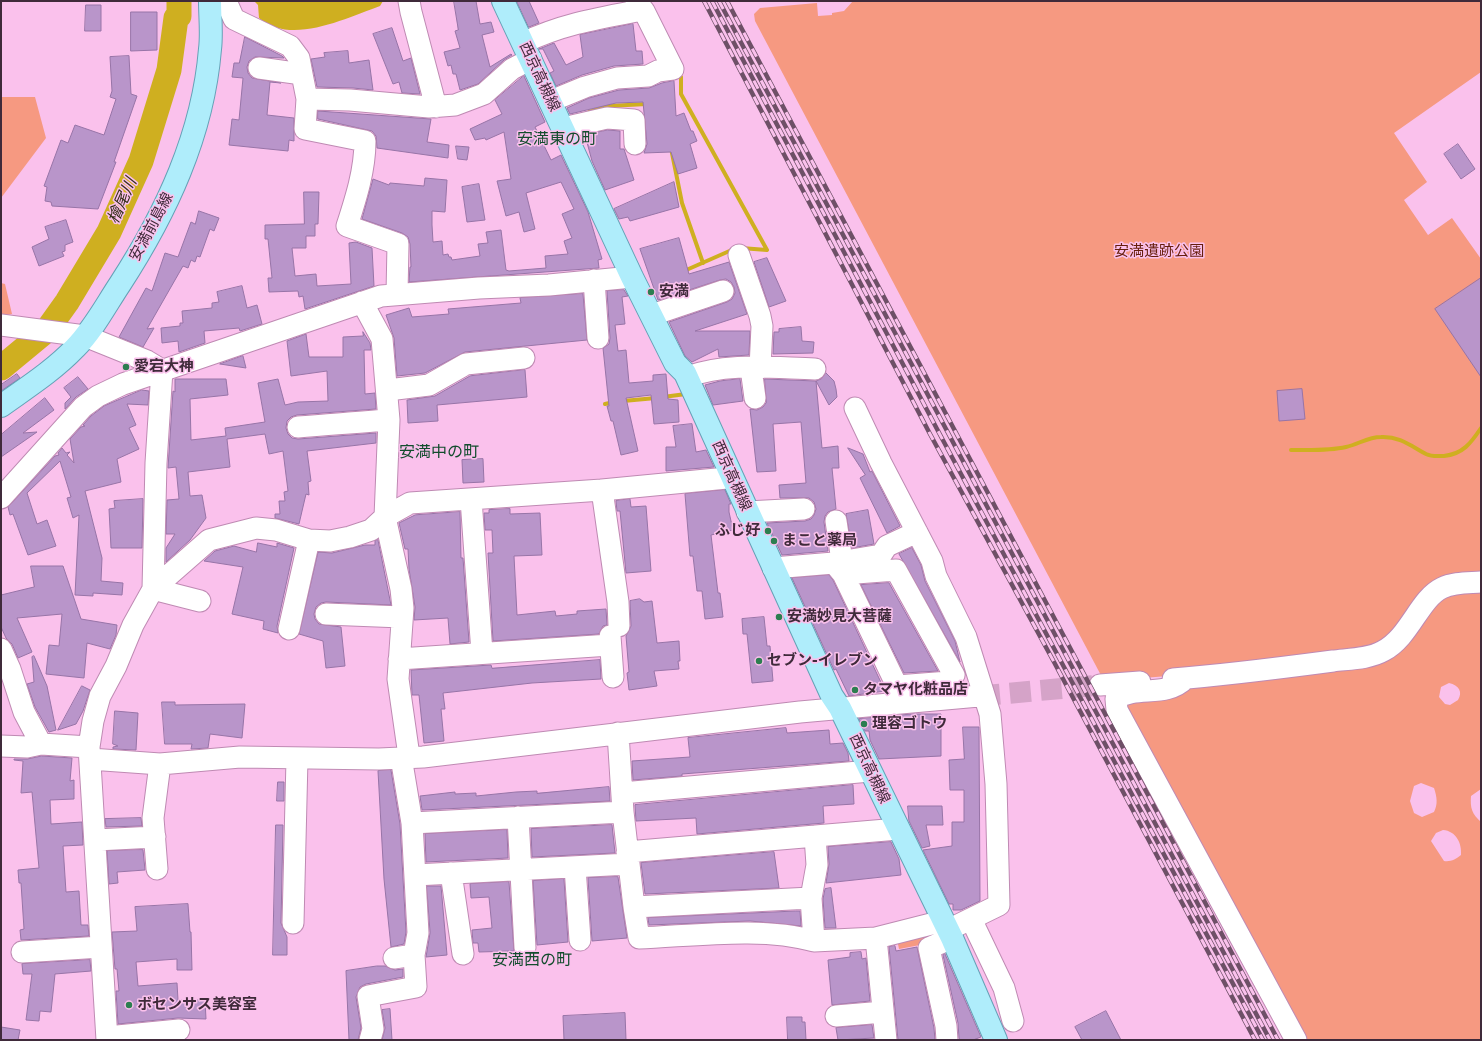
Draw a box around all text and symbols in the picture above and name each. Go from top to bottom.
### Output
street label: 西京高槻線 [515,39,563,115]
district label: 安満東の町 [517,130,597,150]
water label: 檜尾川 [104,175,142,227]
street label: 安満前島線 [126,190,178,264]
park label: 安満遺跡公園 [1114,243,1204,261]
place label: 安満 [659,283,689,301]
marker: 安満 [646,287,656,297]
place label: 愛宕大神 [134,358,194,376]
marker: 愛宕大神 [121,362,131,372]
street label: 西京高槻線 [708,438,754,514]
district label: 安満中の町 [399,443,479,463]
place label: ふじ好 [715,522,760,540]
marker: ふじ好 [763,526,773,536]
place label: まこと薬局 [782,532,857,550]
marker: まこと薬局 [769,536,779,546]
place label: 安満妙見大菩薩 [787,608,892,626]
marker: 安満妙見大菩薩 [774,612,784,622]
place label: セブン-イレブン [767,652,878,670]
marker: セブン-イレブン [754,656,764,666]
place label: タマヤ化粧品店 [863,681,968,699]
marker: タマヤ化粧品店 [850,685,860,695]
place label: 理容ゴトウ [872,715,947,733]
marker: 理容ゴトウ [859,719,869,729]
street label: 西京高槻線 [845,731,893,807]
district label: 安満西の町 [492,951,572,971]
place label: ボセンサス美容室 [137,996,257,1014]
marker: ボセンサス美容室 [124,1000,134,1010]

